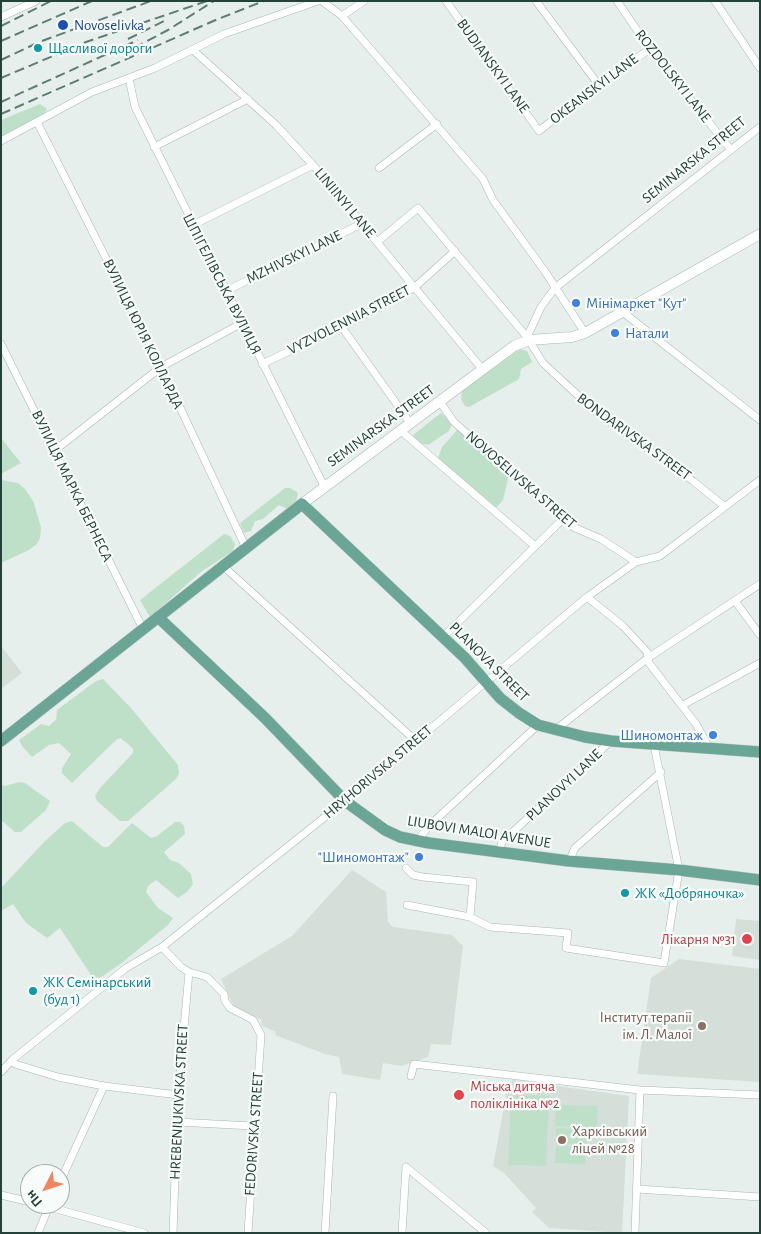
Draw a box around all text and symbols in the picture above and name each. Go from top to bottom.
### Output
street label: BUDIANSKYI LANE [453,15,533,117]
place label: Novoselivka [74,16,144,34]
marker: Novoselivka [56,18,70,32]
street label: ROZDOLSKYI LANE [631,26,715,126]
place label: Щасливої дороги [48,39,153,57]
marker: Щасливої дороги [32,42,44,54]
street label: OKEANSKYI LANE [546,50,642,128]
street label: SEMINARSKA STREET [639,113,749,207]
street label: LINIINYI LANE [311,164,379,242]
street label: ШПІГЕЛІВСЬКА ВУЛИЦЯ [179,210,265,358]
street label: MZHIVSKYI LANE [243,226,345,288]
street label: ВУЛИЦЯ ЮРІЯ КОЛЛАРДА [99,256,187,412]
street label: VYZVOLENNIA STREET [285,281,413,359]
place label: Мінімаркет "Кут" [586,294,686,312]
marker: Мінімаркет "Кут" [570,297,582,309]
place label: Натали [625,324,669,342]
marker: Натали [609,327,621,339]
street label: SEMINARSKA STREET [324,381,438,471]
street label: BONDARIVSKA STREET [573,389,695,485]
street label: ВУЛИЦЯ МАРКА БЕРНЕСА [27,407,117,565]
street label: NOVOSELIVSKA STREET [462,427,580,533]
street label: PLANOVA STREET [445,618,533,706]
street label: HRYHORIVSKA STREET [320,721,436,823]
place label: Шиномонтаж [620,726,703,744]
marker: Шиномонтаж [707,729,719,741]
street label: PLANOVYI LANE [522,745,606,825]
street label: LIUBOVI MALOI AVENUE [406,812,552,852]
place label: "Шиномонтаж" [318,848,409,866]
marker: "Шиномонтаж" [413,851,425,863]
place label: ЖК «Добряночка» [635,884,745,902]
marker: ЖК «Добряночка» [619,887,631,899]
place label: Лікарня №31 [661,930,736,948]
marker: Лікарня №31 [740,932,754,946]
place label: ЖК Семінарський (буд 1) [43,973,151,1008]
marker: ЖК Семінарський (буд 1) [27,985,39,997]
place label: Інститут терапії ім. Л. Малої [600,1008,692,1043]
marker: Інститут терапії ім. Л. Малої [696,1020,708,1032]
street label: HREBENIUKIVSKA STREET [166,1024,192,1180]
street label: FEDORIVSKA STREET [241,1072,267,1196]
place label: Міська дитяча поліклініка №2 [470,1077,560,1112]
marker: Міська дитяча поліклініка №2 [452,1088,466,1102]
place label: Харківський ліцей №28 [572,1122,647,1157]
marker: Харківський ліцей №28 [556,1134,568,1146]
north arrow [20,1164,70,1214]
text: Пн [24,1187,45,1209]

